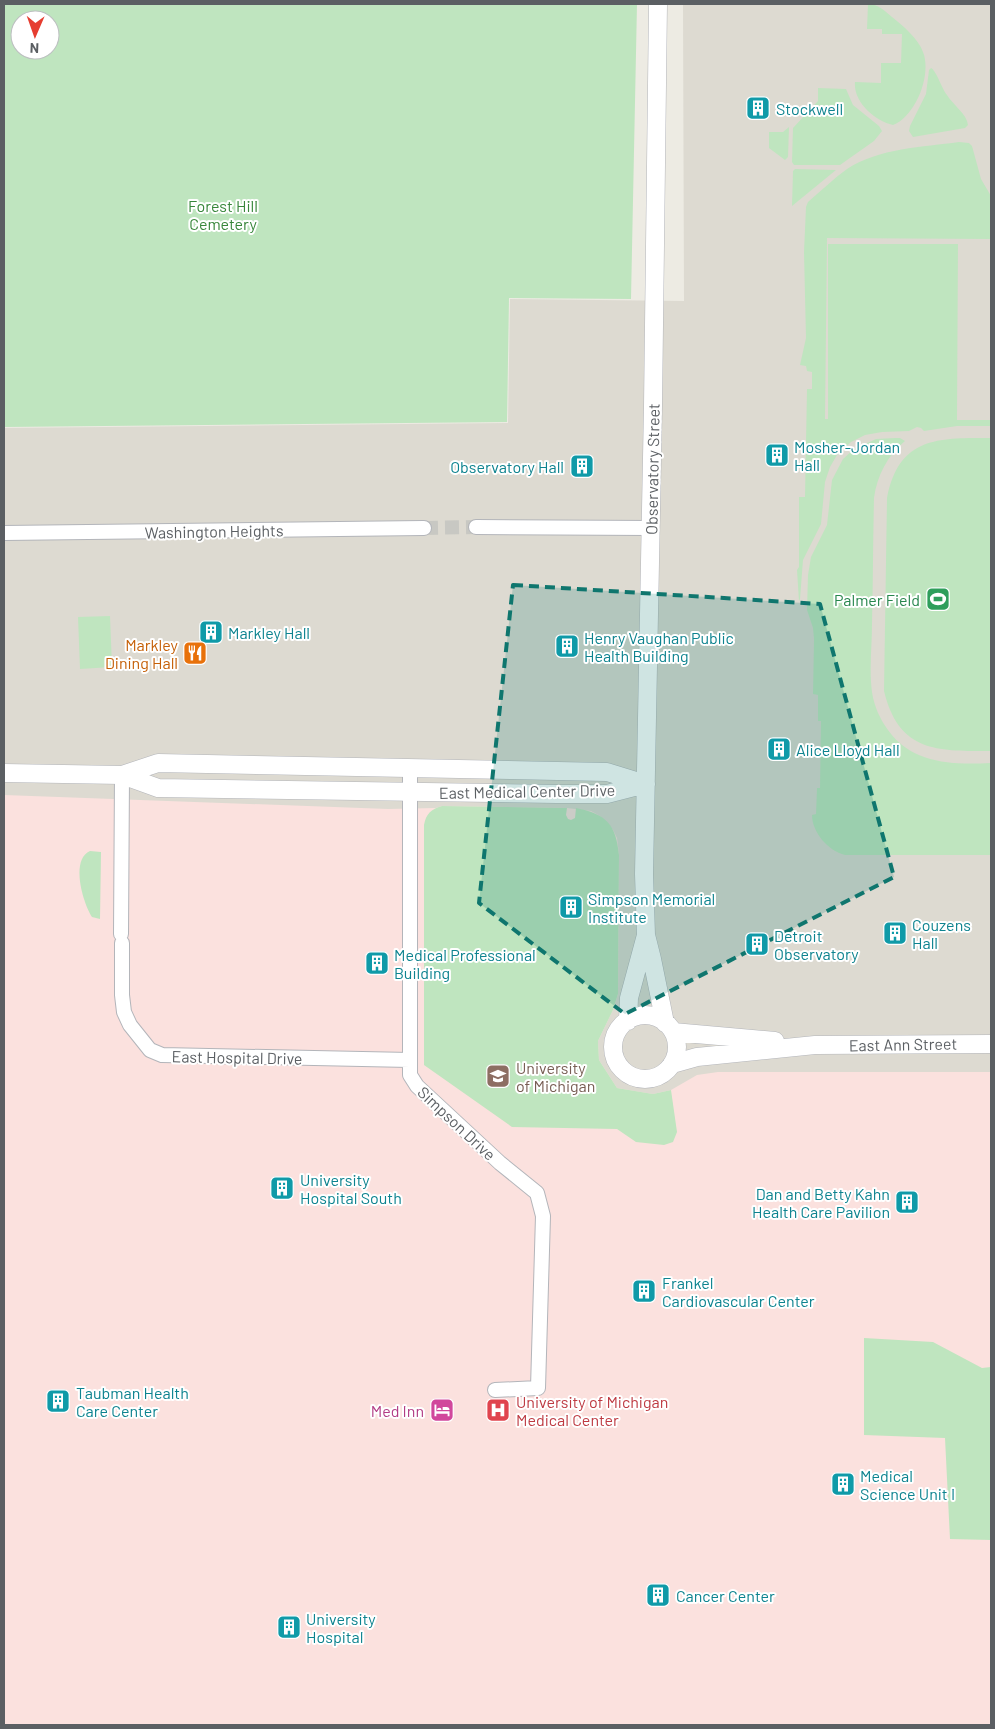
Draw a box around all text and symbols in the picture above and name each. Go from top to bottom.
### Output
north arrow [10,10,60,60]
text: N [30,40,39,57]
building icon: Stockwell [745,95,771,121]
place label: Stockwell [776,99,843,118]
park label: Forest Hill Cemetery [188,196,258,233]
street label: Observatory Street [641,403,663,535]
place label: Mosher-Jordan Hall [794,437,900,474]
building icon: Mosher-Jordan Hall [764,442,790,468]
building icon: Observatory Hall [569,453,595,479]
place label: Observatory Hall [450,457,564,476]
street label: Washington Heights [144,520,284,542]
sports icon: Palmer Field [925,586,951,612]
place label: Palmer Field [834,590,920,609]
building icon: Markley Hall [198,619,224,645]
place label: Markley Hall [228,623,310,642]
place label: Henry Vaughan Public Health Building [584,628,734,665]
building icon: Henry Vaughan Public Health Building [554,633,580,659]
place label: Markley Dining Hall [105,635,179,672]
restaurant icon: Markley Dining Hall [182,640,208,666]
building icon: Alice Lloyd Hall [766,736,792,762]
place label: Alice Lloyd Hall [796,740,900,759]
street label: East Medical Center Drive [439,780,615,802]
place label: Simpson Memorial Institute [588,889,715,926]
building icon: Simpson Memorial Institute [558,894,584,920]
place label: Couzens Hall [912,915,971,952]
building icon: Couzens Hall [882,920,908,946]
place label: Detroit Observatory [774,926,859,963]
building icon: Detroit Observatory [744,931,770,957]
place label: Medical Professional Building [394,945,536,982]
building icon: Medical Professional Building [364,950,390,976]
street label: East Ann Street [849,1034,957,1054]
street label: East Hospital Drive [171,1046,303,1068]
place label: University of Michigan [516,1058,595,1095]
school or university icon: University of Michigan [485,1063,511,1089]
street label: Simpson Drive [414,1082,500,1164]
place label: University Hospital South [300,1170,402,1207]
building icon: University Hospital South [269,1175,295,1201]
place label: Dan and Betty Kahn Health Care Pavilion [752,1184,890,1221]
building icon: Dan and Betty Kahn Health Care Pavilion [894,1189,920,1215]
place label: Frankel Cardiovascular Center [662,1273,815,1310]
building icon: Frankel Cardiovascular Center [631,1278,657,1304]
place label: Taubman Health Care Center [76,1383,189,1420]
building icon: Taubman Health Care Center [45,1388,71,1414]
place label: University of Michigan Medical Center [516,1392,668,1429]
hotel icon: Med Inn [429,1397,455,1423]
hospital icon: University of Michigan Medical Center [485,1397,511,1423]
place label: Med Inn [371,1401,424,1420]
place label: Medical Science Unit I [860,1466,955,1503]
building icon: Medical Science Unit I [830,1471,856,1497]
building icon: Cancer Center [645,1582,671,1608]
place label: Cancer Center [676,1586,775,1605]
place label: University Hospital [306,1609,376,1646]
building icon: University Hospital [276,1614,302,1640]

